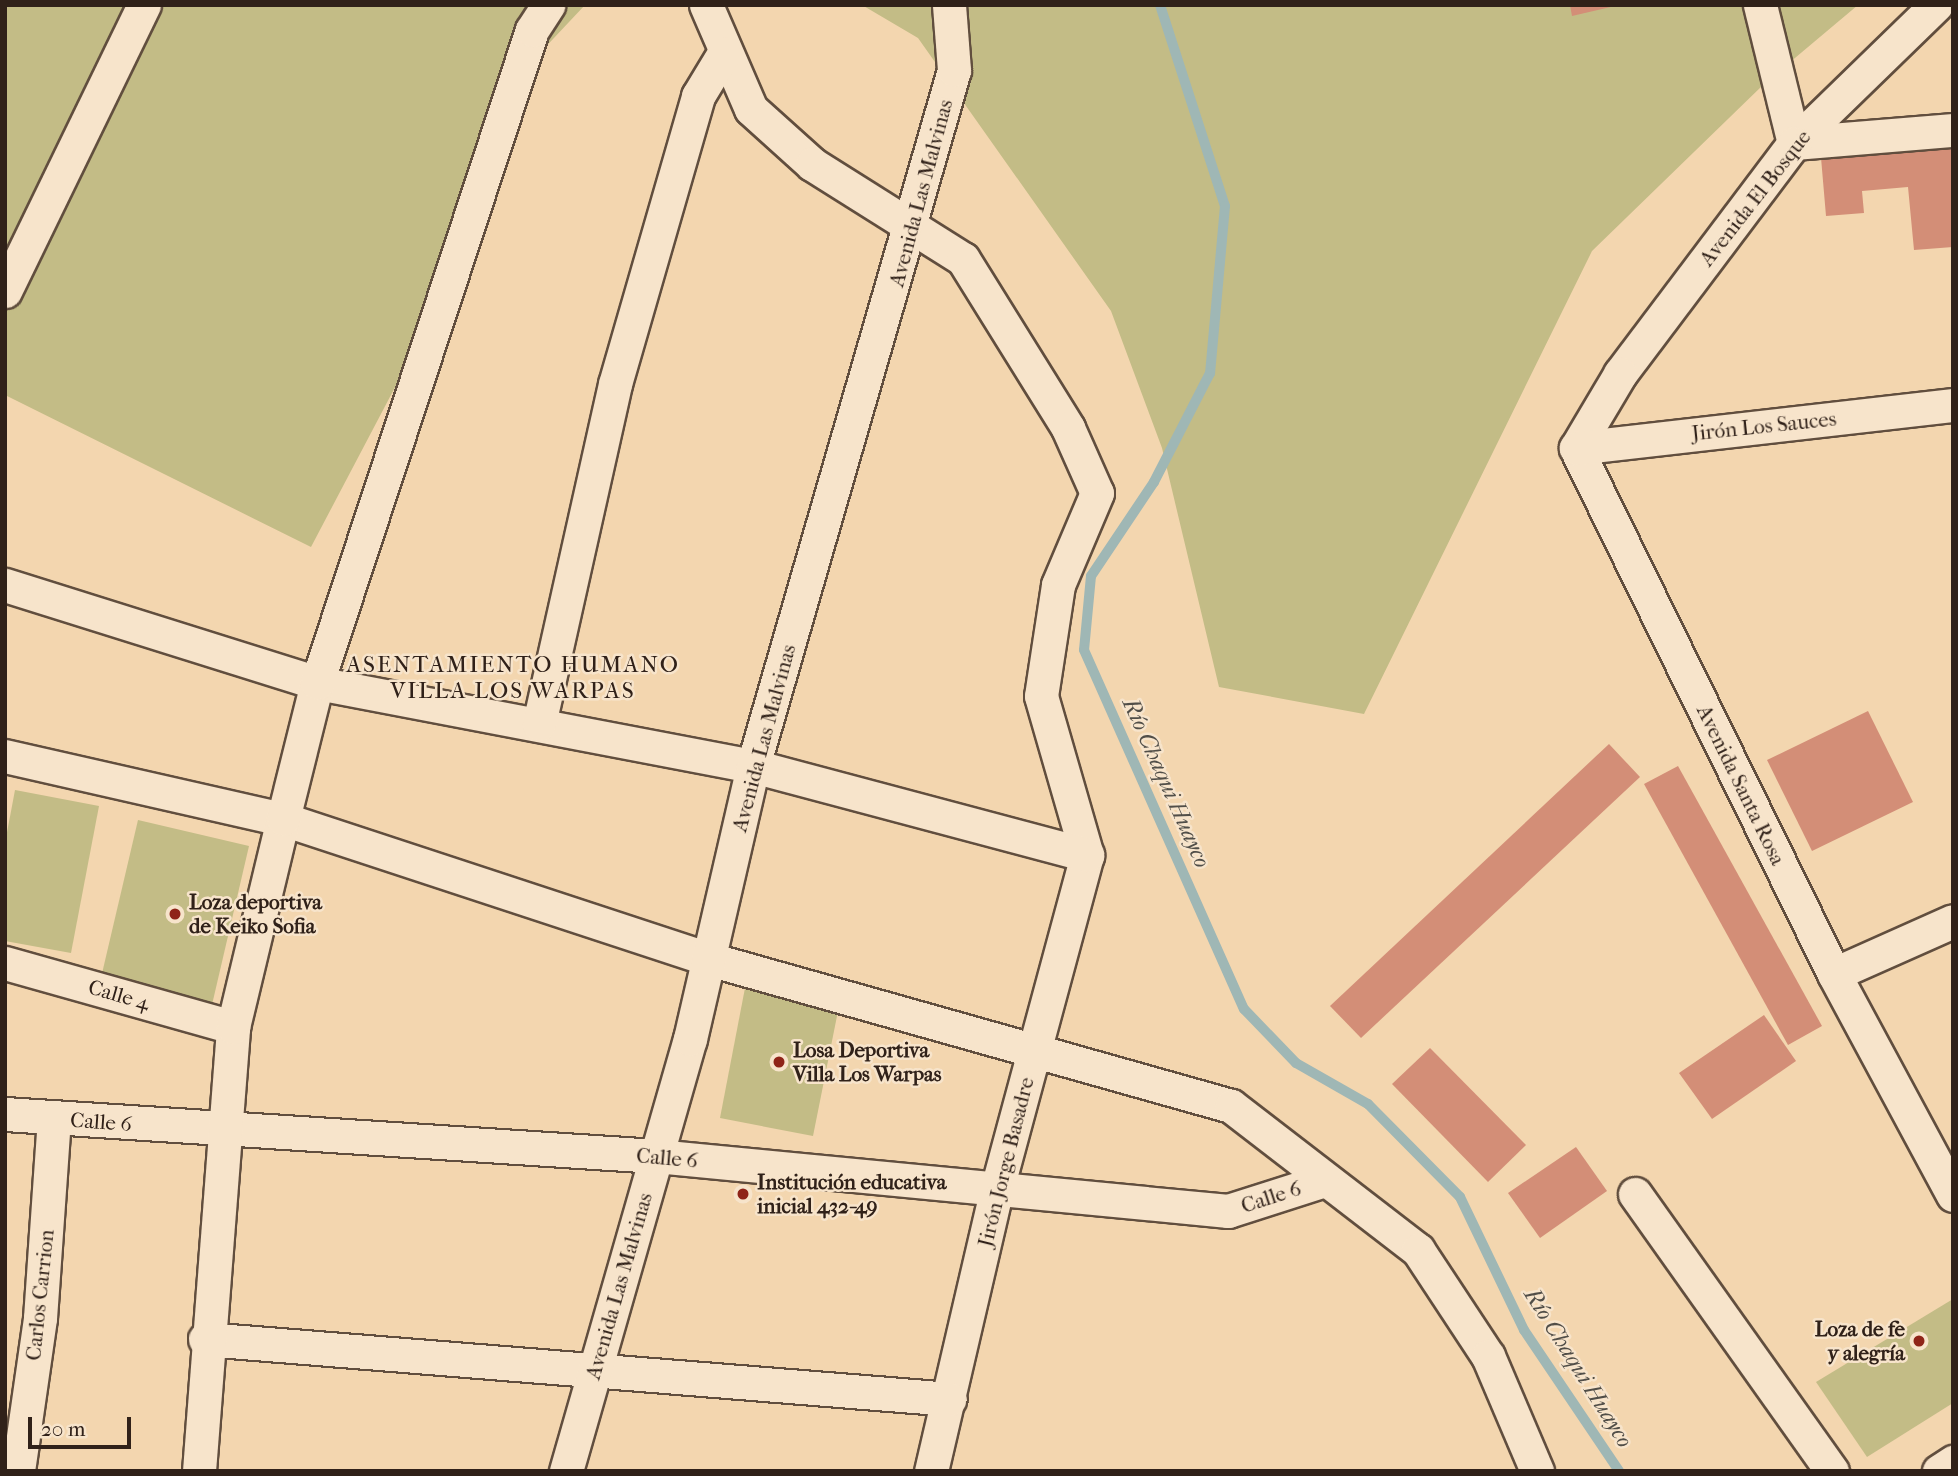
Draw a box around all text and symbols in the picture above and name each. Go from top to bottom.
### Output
street label: Avenida Las Malvinas [884,96,958,290]
street label: Avenida El Bosque [1694,125,1816,271]
street label: Jirón Los Sauces [1690,406,1838,446]
street label: Avenida Las Malvinas [727,641,801,835]
district label: ASENTAMIENTO HUMANO VILLA LOS WARPAS [349,651,677,705]
water label: Río Chaqui Huayco [1116,694,1216,872]
street label: Avenida Santa Rosa [1691,701,1791,869]
place label: Loza deportiva de Keiko Sofia [189,889,322,939]
marker: Loza deportiva de Keiko Sofia [167,906,183,922]
street label: Calle 4 [85,974,153,1016]
place label: Losa Deportiva Villa Los Warpas [793,1037,942,1087]
marker: Losa Deportiva Villa Los Warpas [771,1054,787,1070]
street label: Jirón Jorge Basadre [973,1074,1039,1250]
street label: Calle 6 [69,1107,133,1137]
street label: Calle 6 [635,1143,699,1173]
place label: Institución educativa inicial 432-49 [757,1169,946,1219]
street label: Calle 6 [1238,1176,1304,1218]
marker: Institución educativa inicial 432-49 [735,1186,751,1202]
street label: Avenida Las Malvinas [580,1190,658,1382]
street label: Carlos Carrion [21,1228,59,1362]
water label: Río Chaqui Huayco [1518,1283,1638,1453]
place label: Loza de fe y alegría [1815,1316,1905,1366]
marker: Loza de fe y alegría [1911,1333,1927,1349]
scale bar [32,1402,135,1446]
text: 20 m [41,1417,85,1441]

